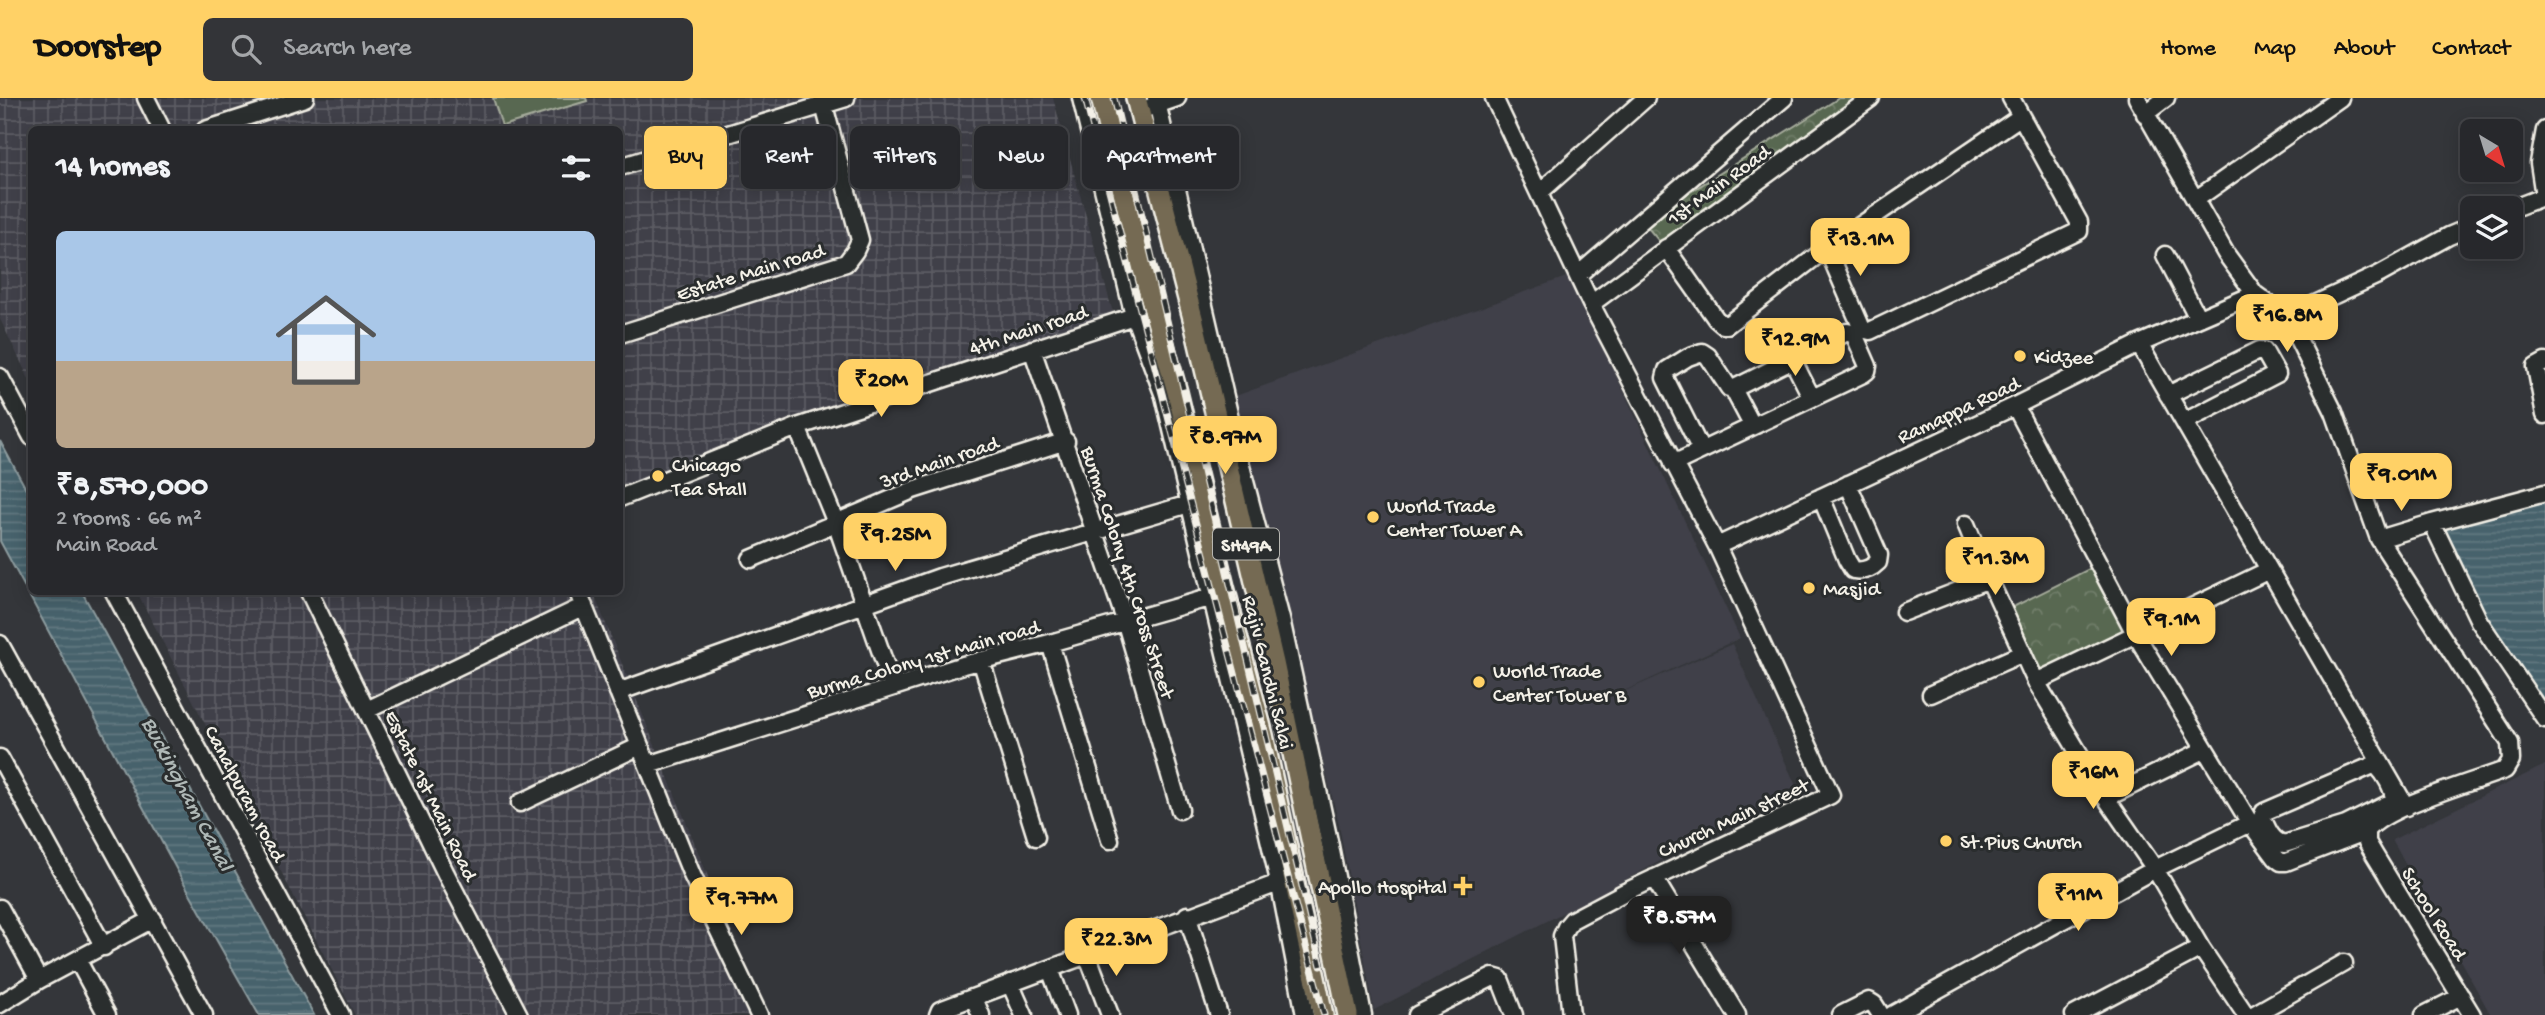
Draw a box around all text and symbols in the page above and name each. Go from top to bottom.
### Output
search box [203,18,693,81]
text: Doorstep [35,30,161,68]
icon: search [227,30,265,68]
text: Search here [283,34,411,65]
text: Home [2160,35,2216,64]
text: Map [2254,35,2296,64]
text: About [2334,35,2394,64]
text: Contact [2432,35,2510,64]
north arrow [2460,119,2524,182]
map controls [2460,119,2523,259]
chip: Buy [644,126,727,189]
chip: Rent [741,126,836,189]
chip: Filters [850,126,960,189]
chip: New [974,126,1068,189]
chip: Apartment [1082,126,1239,189]
street label: 1st Main Road [1663,140,1778,233]
icon: filters [557,149,595,187]
text: 14 homes [56,151,169,186]
button: layers [2460,196,2523,259]
pin: ₹13.1M [1803,218,1917,278]
text: ₹13.1M [1827,227,1893,254]
street label: Estate Main road [674,239,830,309]
icon: home [263,277,389,403]
pin: ₹16.8M [2230,294,2344,354]
street label: 4th Main road [967,301,1093,363]
text: ₹16.8M [2252,303,2322,330]
pin: ₹12.9M [1738,318,1852,378]
text: ₹12.9M [1761,327,1829,354]
place label: Kidzee [2034,347,2095,372]
marker: Kidzee [2012,348,2028,364]
pin: ₹20M [840,360,922,419]
text: ₹20M [854,368,908,395]
street label: Ramappa Road [1894,372,2026,451]
pin: ₹8.97M [1168,416,1282,476]
text: ₹8.97M [1189,425,1261,452]
street label: 3rd Main road [877,432,1004,497]
street label: Burma Colony 4th Cross Street [1073,443,1179,705]
pin: ₹9.01M [2344,454,2458,513]
place label: Chicago Tea Stall [671,455,747,504]
text: ₹9.01M [2366,462,2436,489]
marker: Chicago Tea Stall [650,468,666,484]
text: ₹8,570,000 [56,471,208,506]
place label: World Trade Center Tower A [1387,496,1524,545]
text: 2 rooms · 66 m² [56,506,202,533]
marker: World Trade Center Tower A [1365,509,1381,525]
pin: ₹9.25M [838,514,952,573]
text: ₹9.25M [859,522,931,549]
road number: SH49A [1213,528,1279,560]
text: Main Road [56,533,156,560]
pin: ₹11.3M [1938,538,2052,597]
text: ₹11.3M [1962,546,2028,573]
place label: Masjid [1823,579,1882,604]
marker: Masjid [1801,580,1817,596]
street label: Rajiv Gandhi Salai [1234,593,1297,752]
pin: ₹9.1M [2122,598,2220,658]
text: ₹9.1M [2142,607,2200,634]
street label: Burma Colony 1st Main road [804,616,1045,707]
place label: World Trade Center Tower B [1493,661,1628,710]
marker: World Trade Center Tower B [1471,674,1487,690]
street label: Estate 1st Main Road [377,707,482,887]
water label: Buckingham Canal [134,713,239,878]
street label: Canalpuram road [196,722,290,869]
pin: ₹16M [2052,752,2134,811]
text: ₹16M [2068,760,2118,787]
street label: Church Main street [1655,773,1816,866]
place label: St.Pius Church [1960,832,2082,857]
marker: St.Pius Church [1938,833,1954,849]
street label: School Road [2393,864,2471,968]
pin: ₹11M [2037,874,2119,933]
marker: Apollo Hospital [1453,876,1473,896]
place label: Apollo Hospital [1318,877,1447,902]
pin: ₹9.77M [684,878,798,937]
text: ₹11M [2054,882,2102,909]
text: ₹9.77M [705,886,777,913]
pin: ₹8.57M [1622,896,1736,956]
text: ₹8.57M [1643,905,1716,932]
pin: ₹22.3M [1059,918,1173,978]
text: ₹22.3M [1081,927,1151,954]

